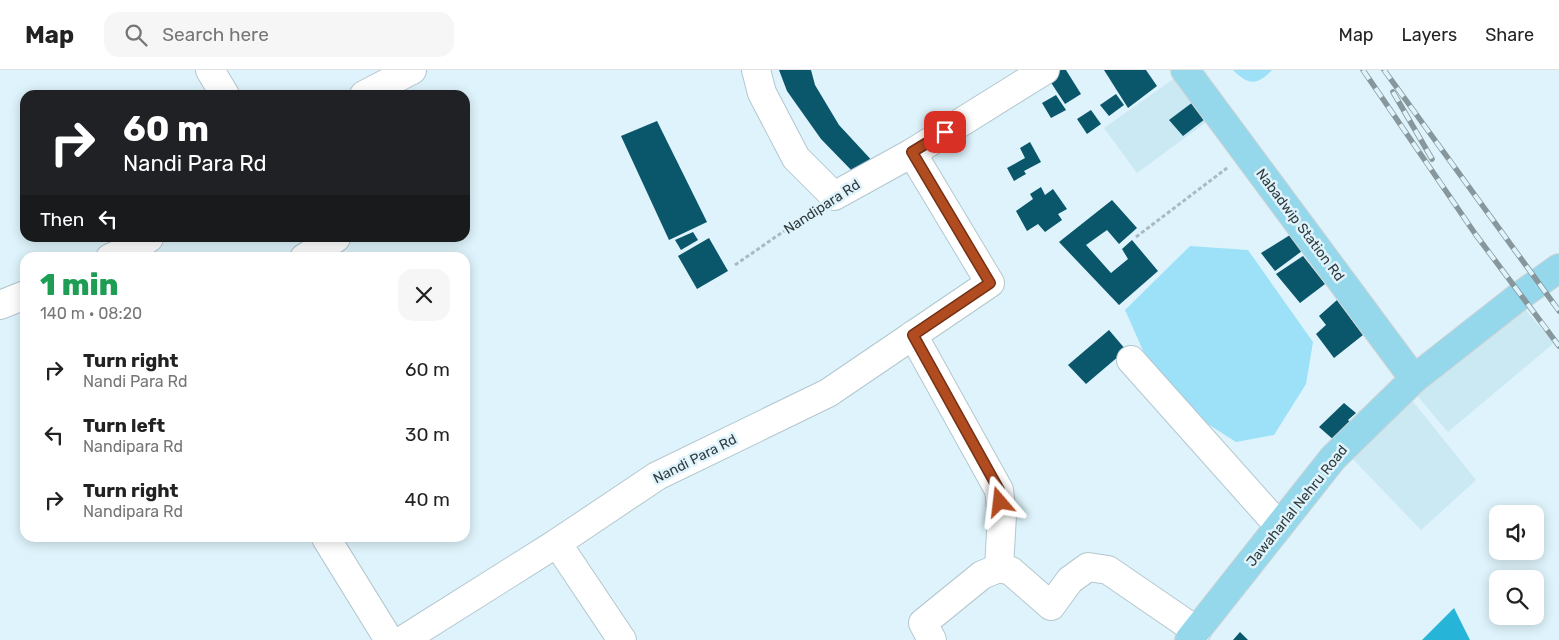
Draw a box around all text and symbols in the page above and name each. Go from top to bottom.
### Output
search box [104,12,454,57]
text: Map [25,21,74,49]
icon: search [122,21,150,49]
text: Search here [162,23,269,46]
text: Map [1339,24,1374,46]
text: Layers [1402,24,1457,46]
text: Share [1485,24,1534,46]
text: 60 m [123,108,209,150]
icon: right [40,110,105,175]
pin [924,111,966,153]
icon: arrive [931,118,959,146]
text: Nandi Para Rd [123,150,267,177]
street label: Nabadwip Station Rd [1252,165,1348,285]
street label: Nandipara Rd [781,176,863,238]
icon: left [94,205,122,233]
text: Then [40,208,84,231]
text: 1 min [40,267,118,303]
button: close [398,269,450,321]
text: 140 m · 08:20 [40,304,142,323]
text: Turn right [83,349,178,372]
icon: right [40,356,68,384]
text: 60 m [405,358,450,381]
text: Nandi Para Rd [83,372,188,391]
text: Turn left [83,414,165,437]
icon: left [40,421,68,449]
text: 30 m [405,423,450,446]
street label: Nandi Para Rd [650,431,740,487]
text: Nandipara Rd [83,437,183,456]
street label: Jawaharlal Nehru Road [1243,442,1351,570]
position arrow [973,475,1025,527]
text: Turn right [83,479,178,502]
icon: right [40,486,68,514]
text: 40 m [405,488,450,511]
text: Nandipara Rd [83,502,183,521]
map controls [1489,505,1544,625]
button: sound [1489,505,1544,560]
button: search [1489,570,1544,625]

